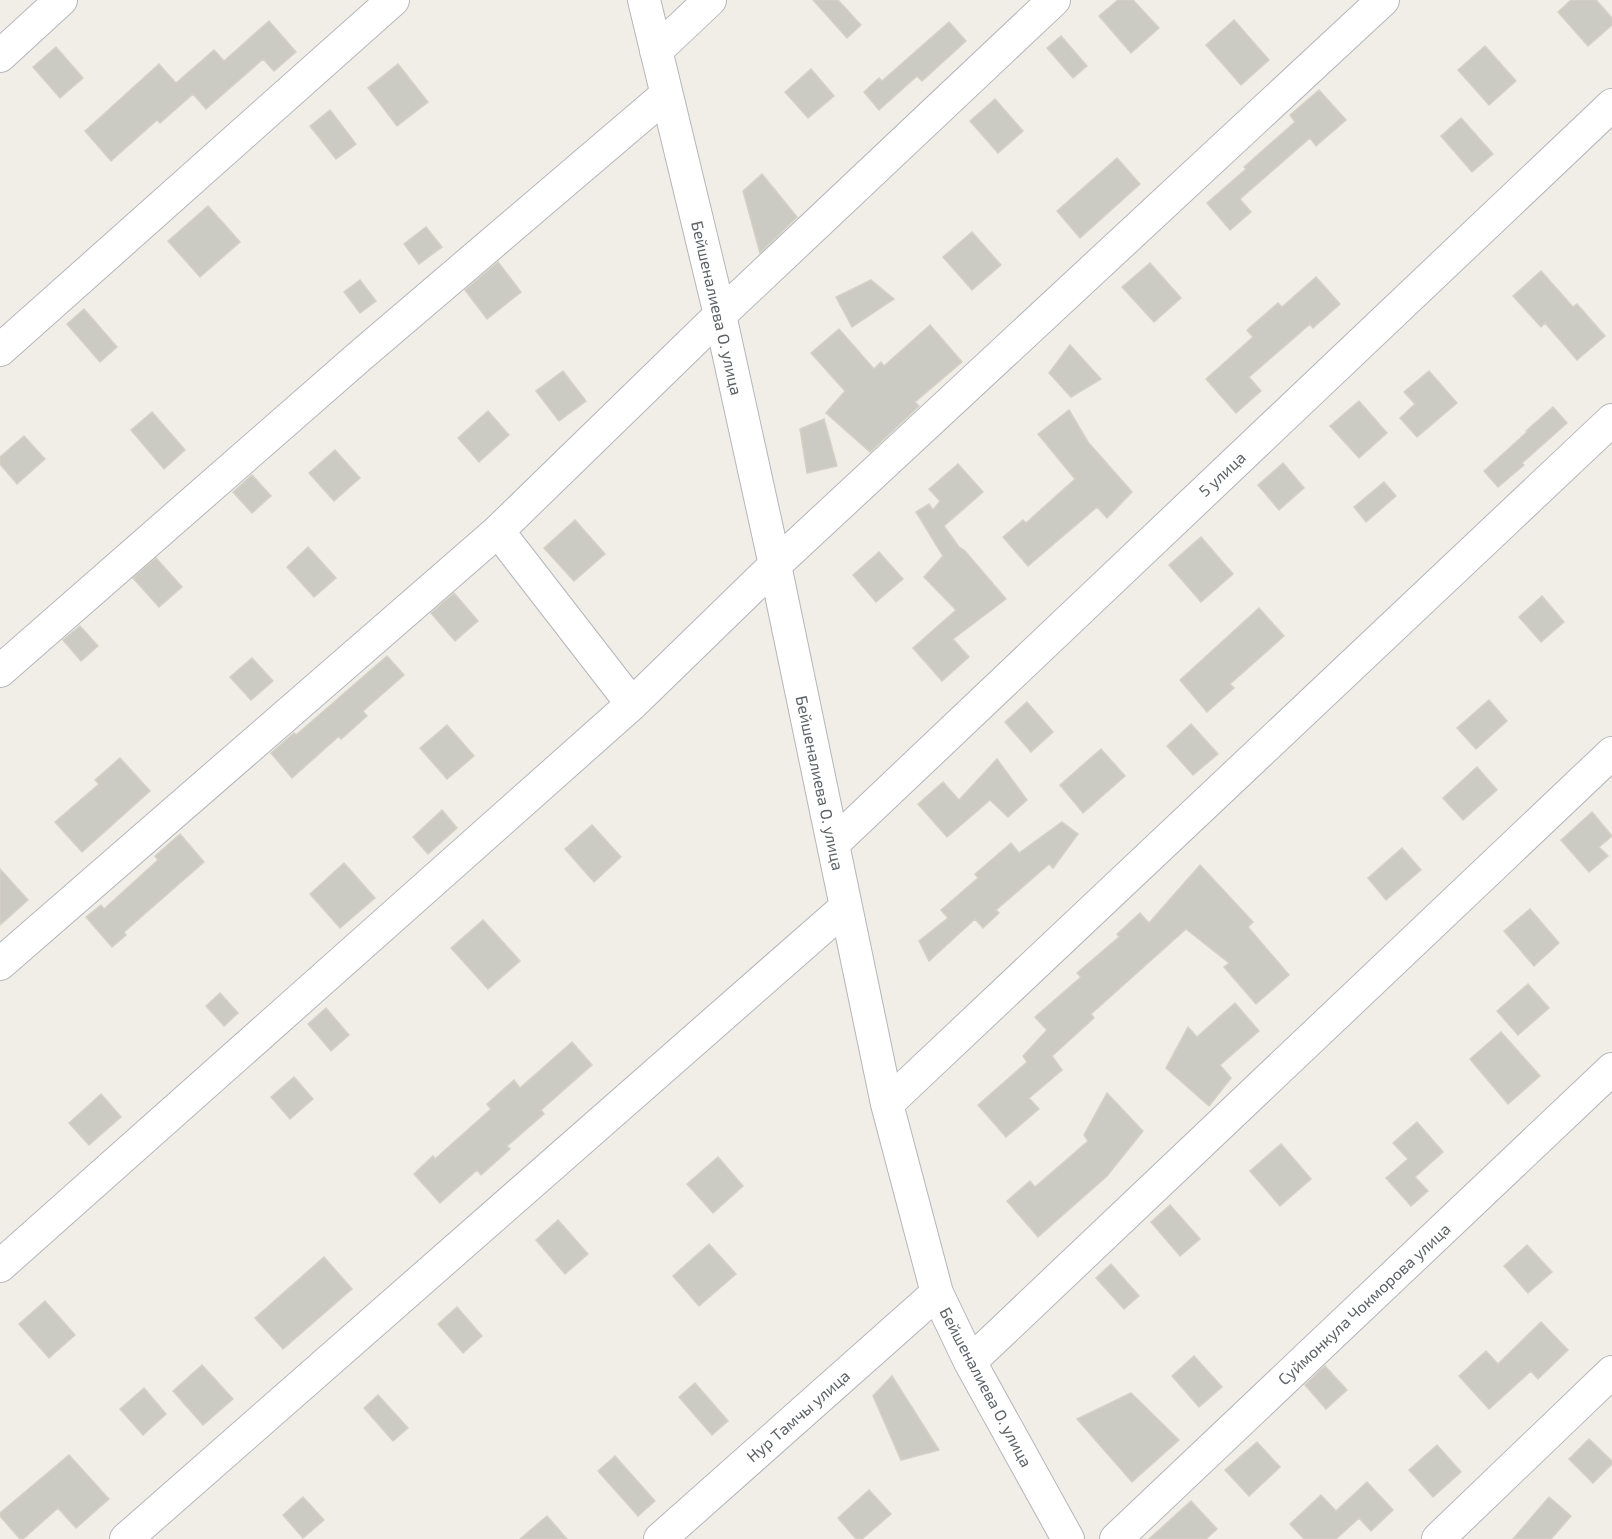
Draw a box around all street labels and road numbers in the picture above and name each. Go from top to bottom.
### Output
street label: Бейшеналиева О. улица [687,219,747,397]
street label: 5 улица [1194,447,1250,501]
street label: Бейшеналиева О. улица [792,694,848,872]
street label: Суймонкула Чокморова улица [1274,1219,1454,1389]
street label: Бейшеналиева О. улица [935,1304,1037,1470]
street label: Нур Тамчы улица [742,1366,854,1466]

